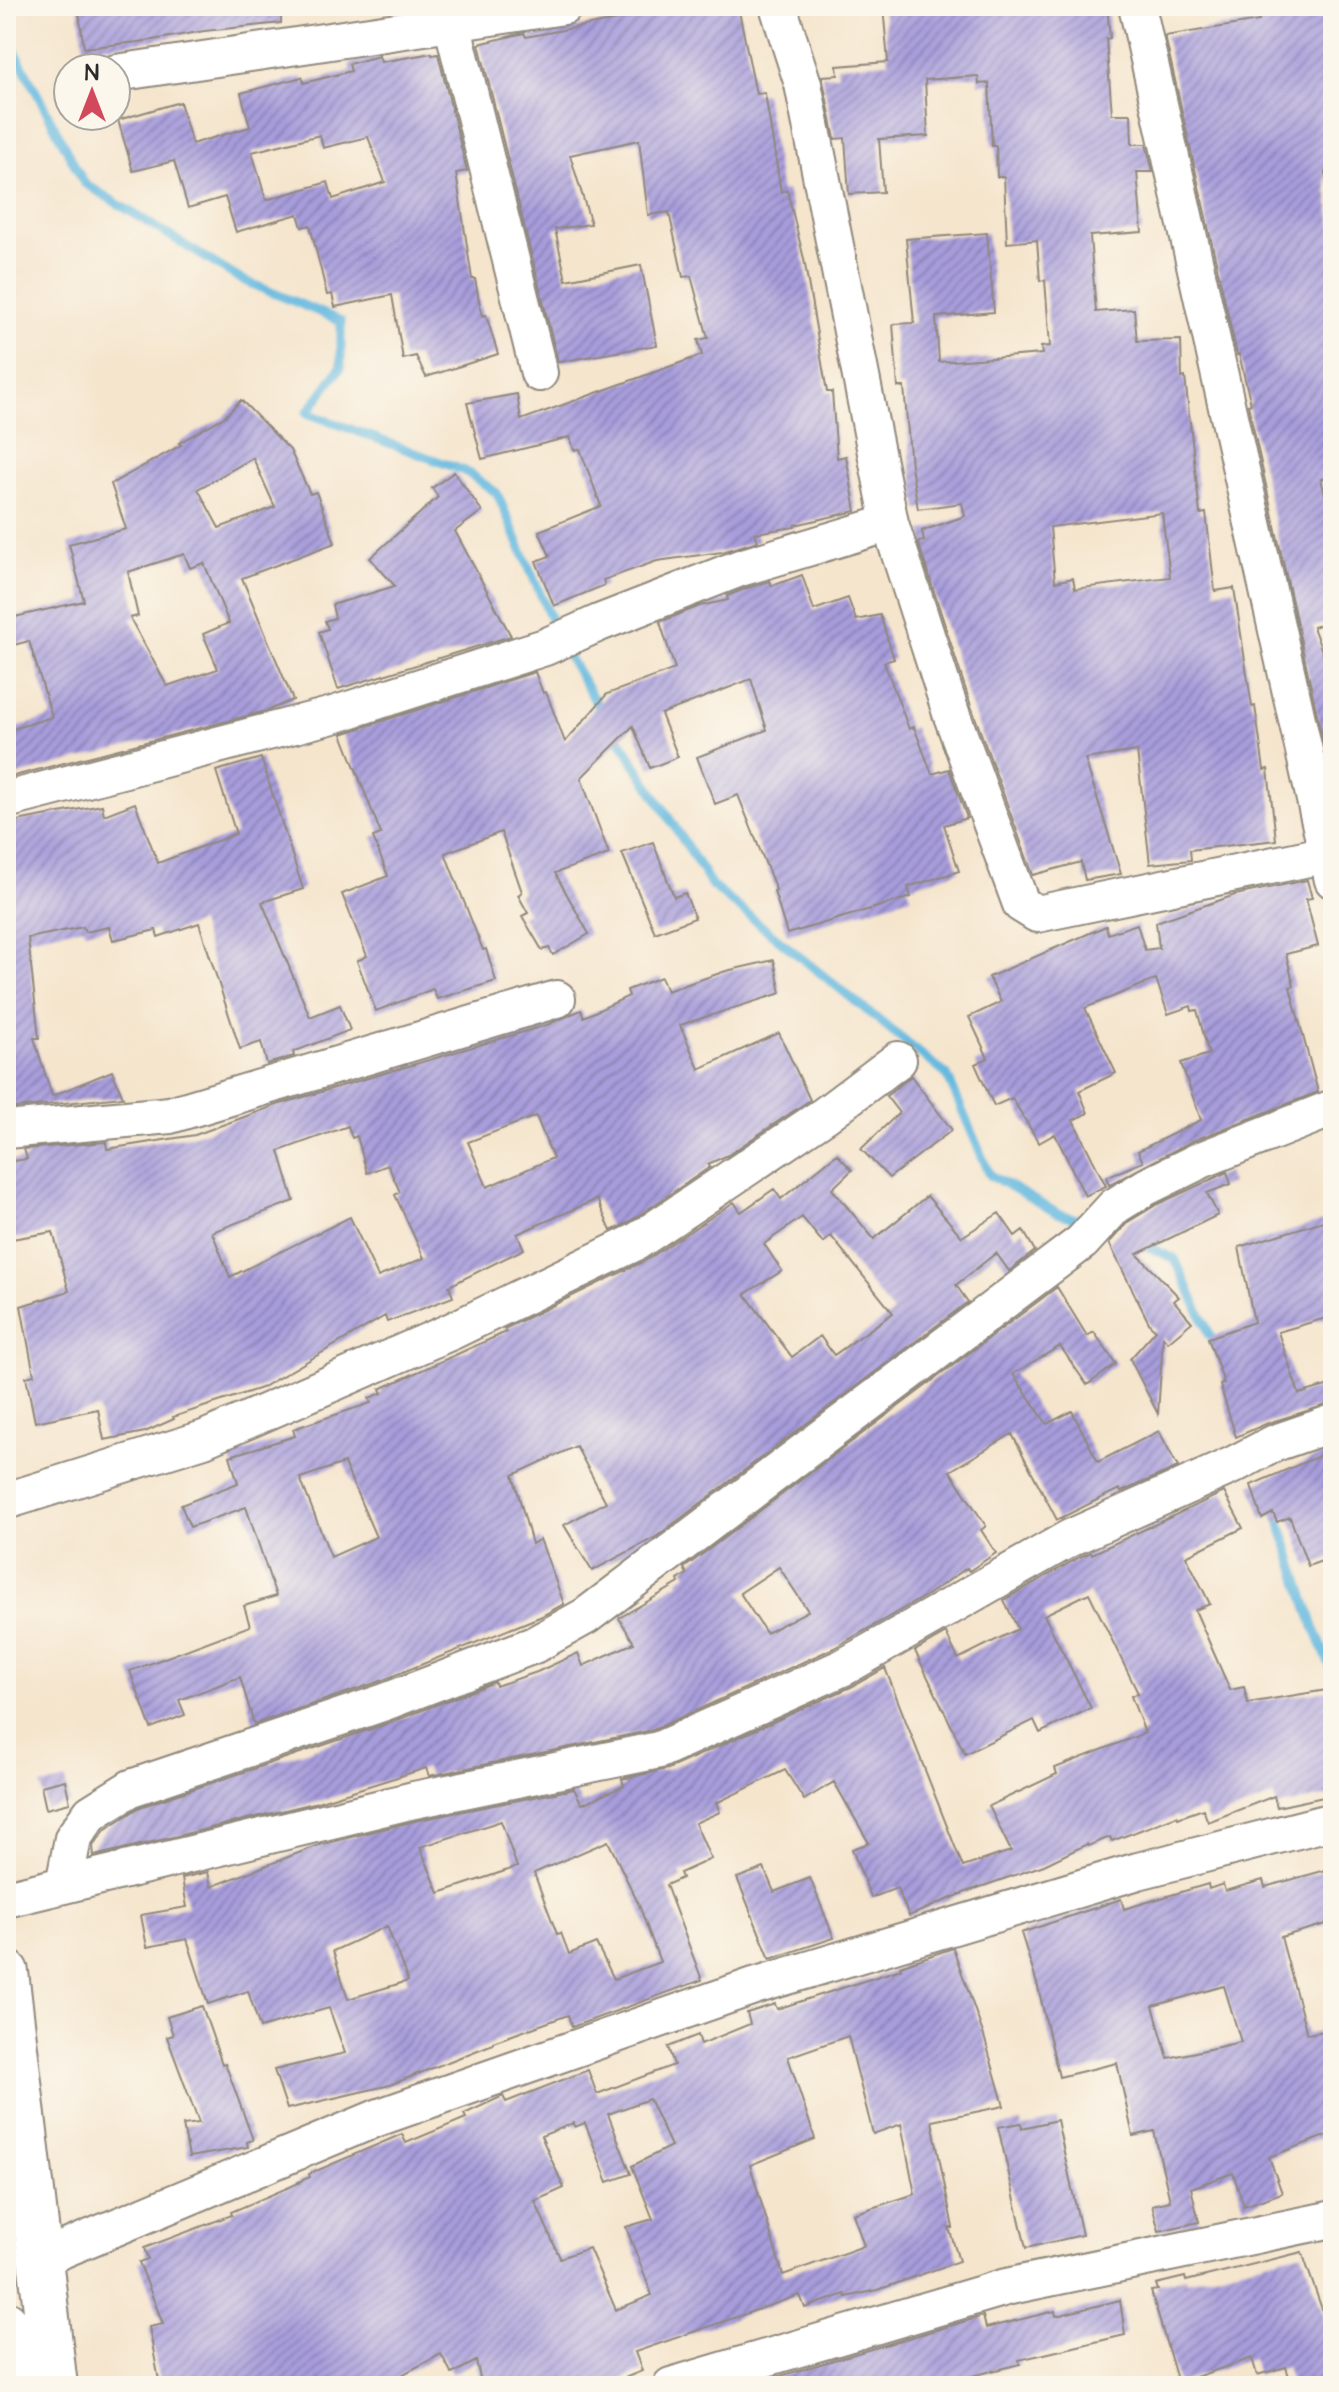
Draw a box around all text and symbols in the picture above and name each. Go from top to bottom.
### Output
north arrow [52,52,132,132]
text: N [85,58,99,89]

